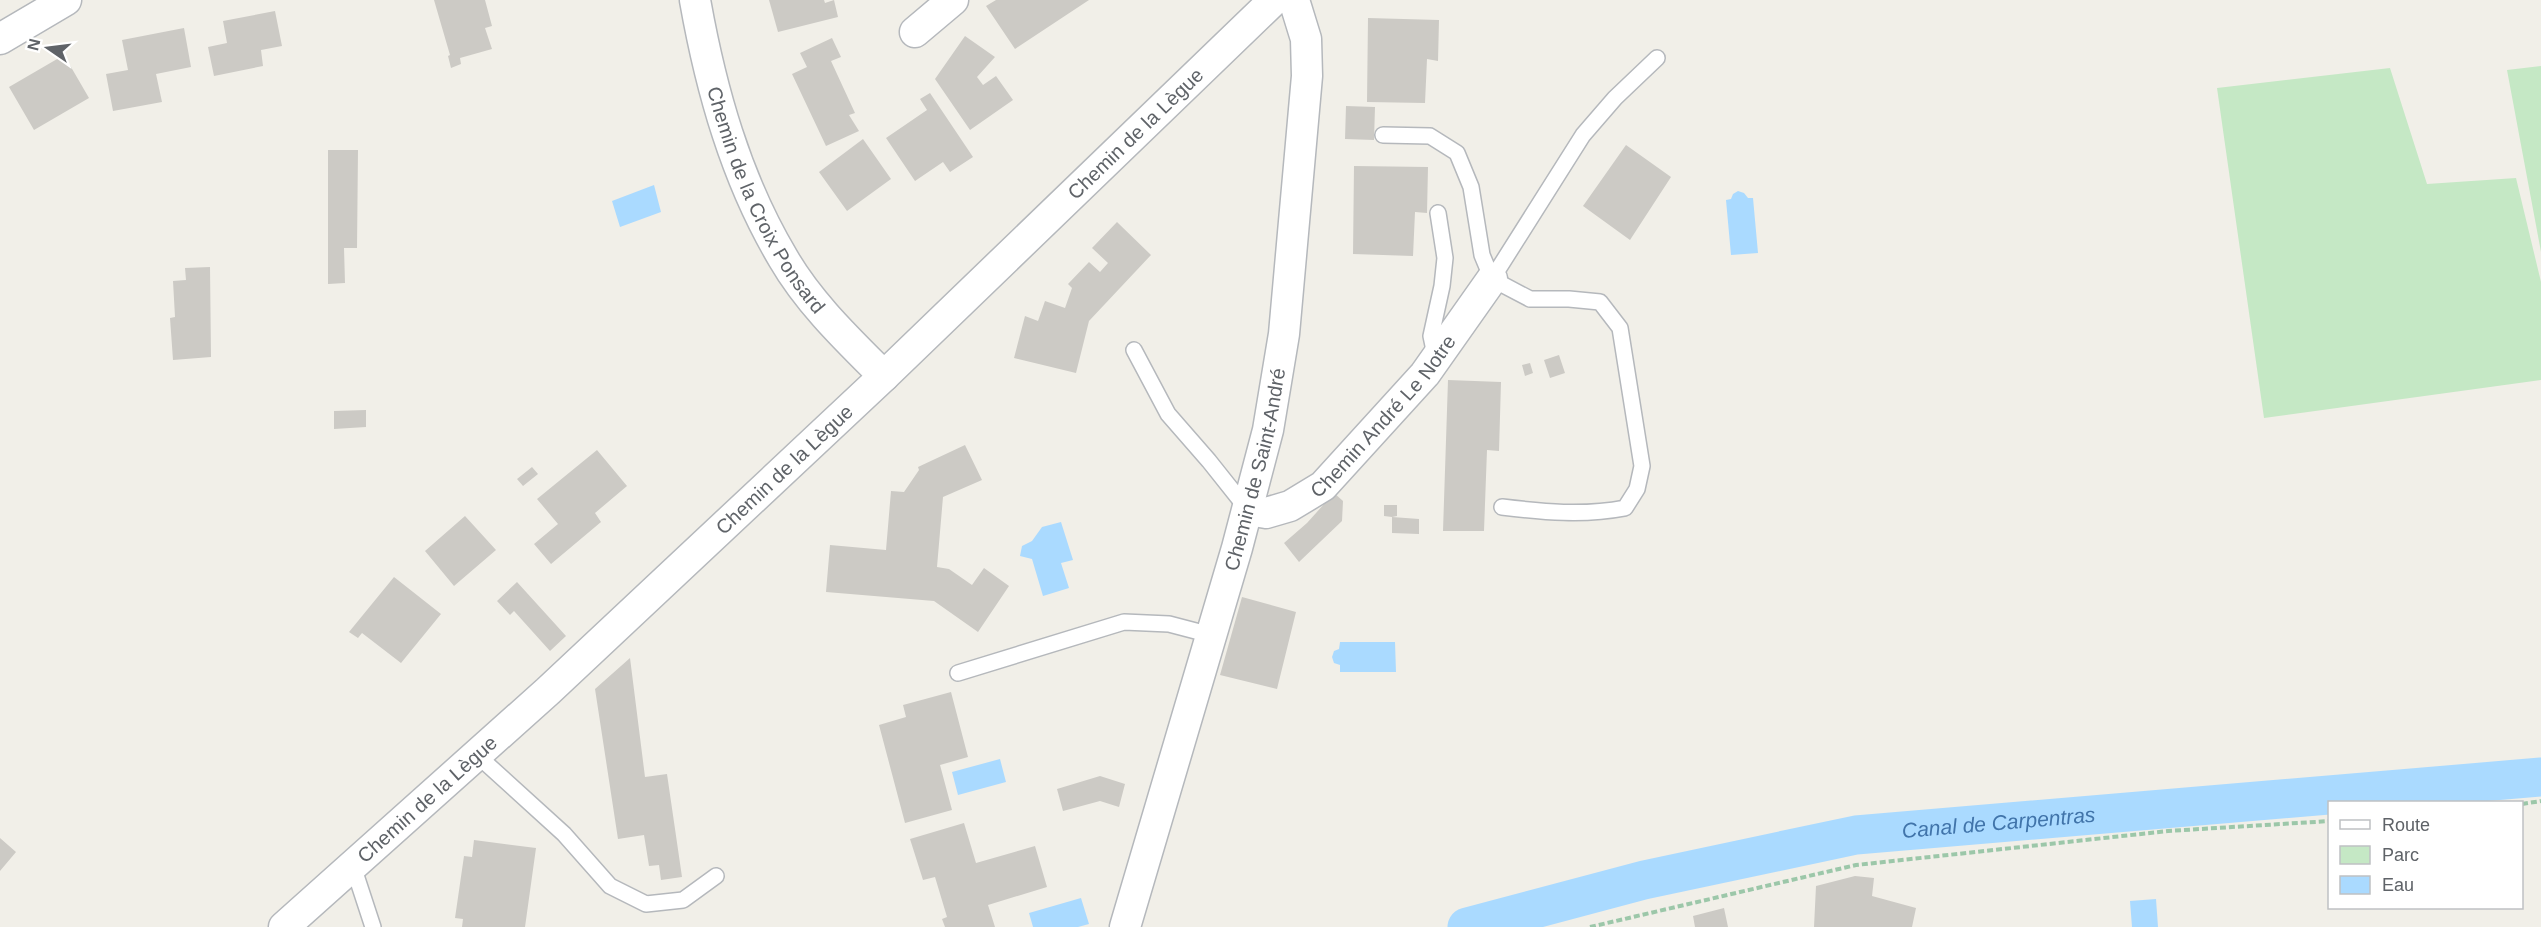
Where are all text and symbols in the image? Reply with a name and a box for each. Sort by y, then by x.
north arrow [18,18,78,78]
text: N [24,37,44,52]
street label: Chemin de la Lègue [1063,63,1208,204]
street label: Chemin de la Croix Ponsard [703,84,830,318]
street label: Chemin André Le Notre [1307,331,1460,502]
street label: Chemin de Saint-André [1220,366,1289,573]
street label: Chemin de la Lègue [711,400,857,539]
street label: Chemin de la Lègue [353,731,501,867]
legend [2328,801,2523,909]
water label: Canal de Carpentras [1901,803,2097,842]
text: Route [2382,815,2430,835]
text: Parc [2382,845,2419,865]
text: Eau [2382,875,2414,895]

